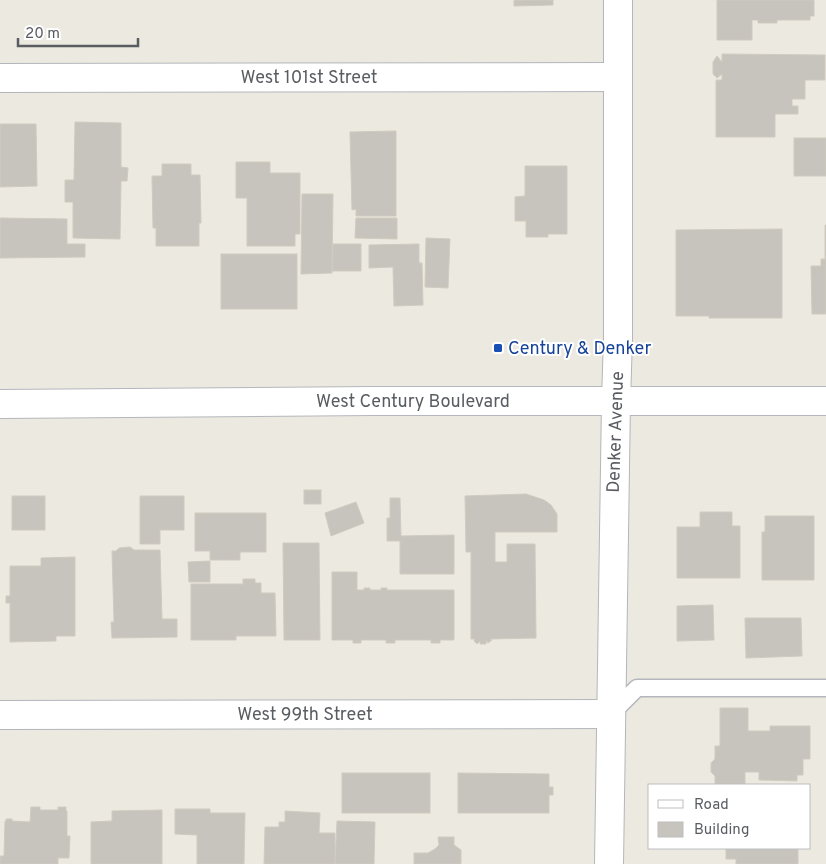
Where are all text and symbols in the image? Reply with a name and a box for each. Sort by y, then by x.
scale bar [18,15,138,47]
text: 20 m [25,25,60,44]
street label: West 101st Street [240,67,378,90]
place label: Century & Denker [508,338,651,361]
marker: Century & Denker [492,342,504,354]
street label: Denker Avenue [603,371,630,493]
street label: West Century Boulevard [316,391,510,414]
street label: West 99th Street [237,704,373,727]
legend [648,784,811,849]
text: Road [694,796,729,815]
text: Building [694,821,749,840]

